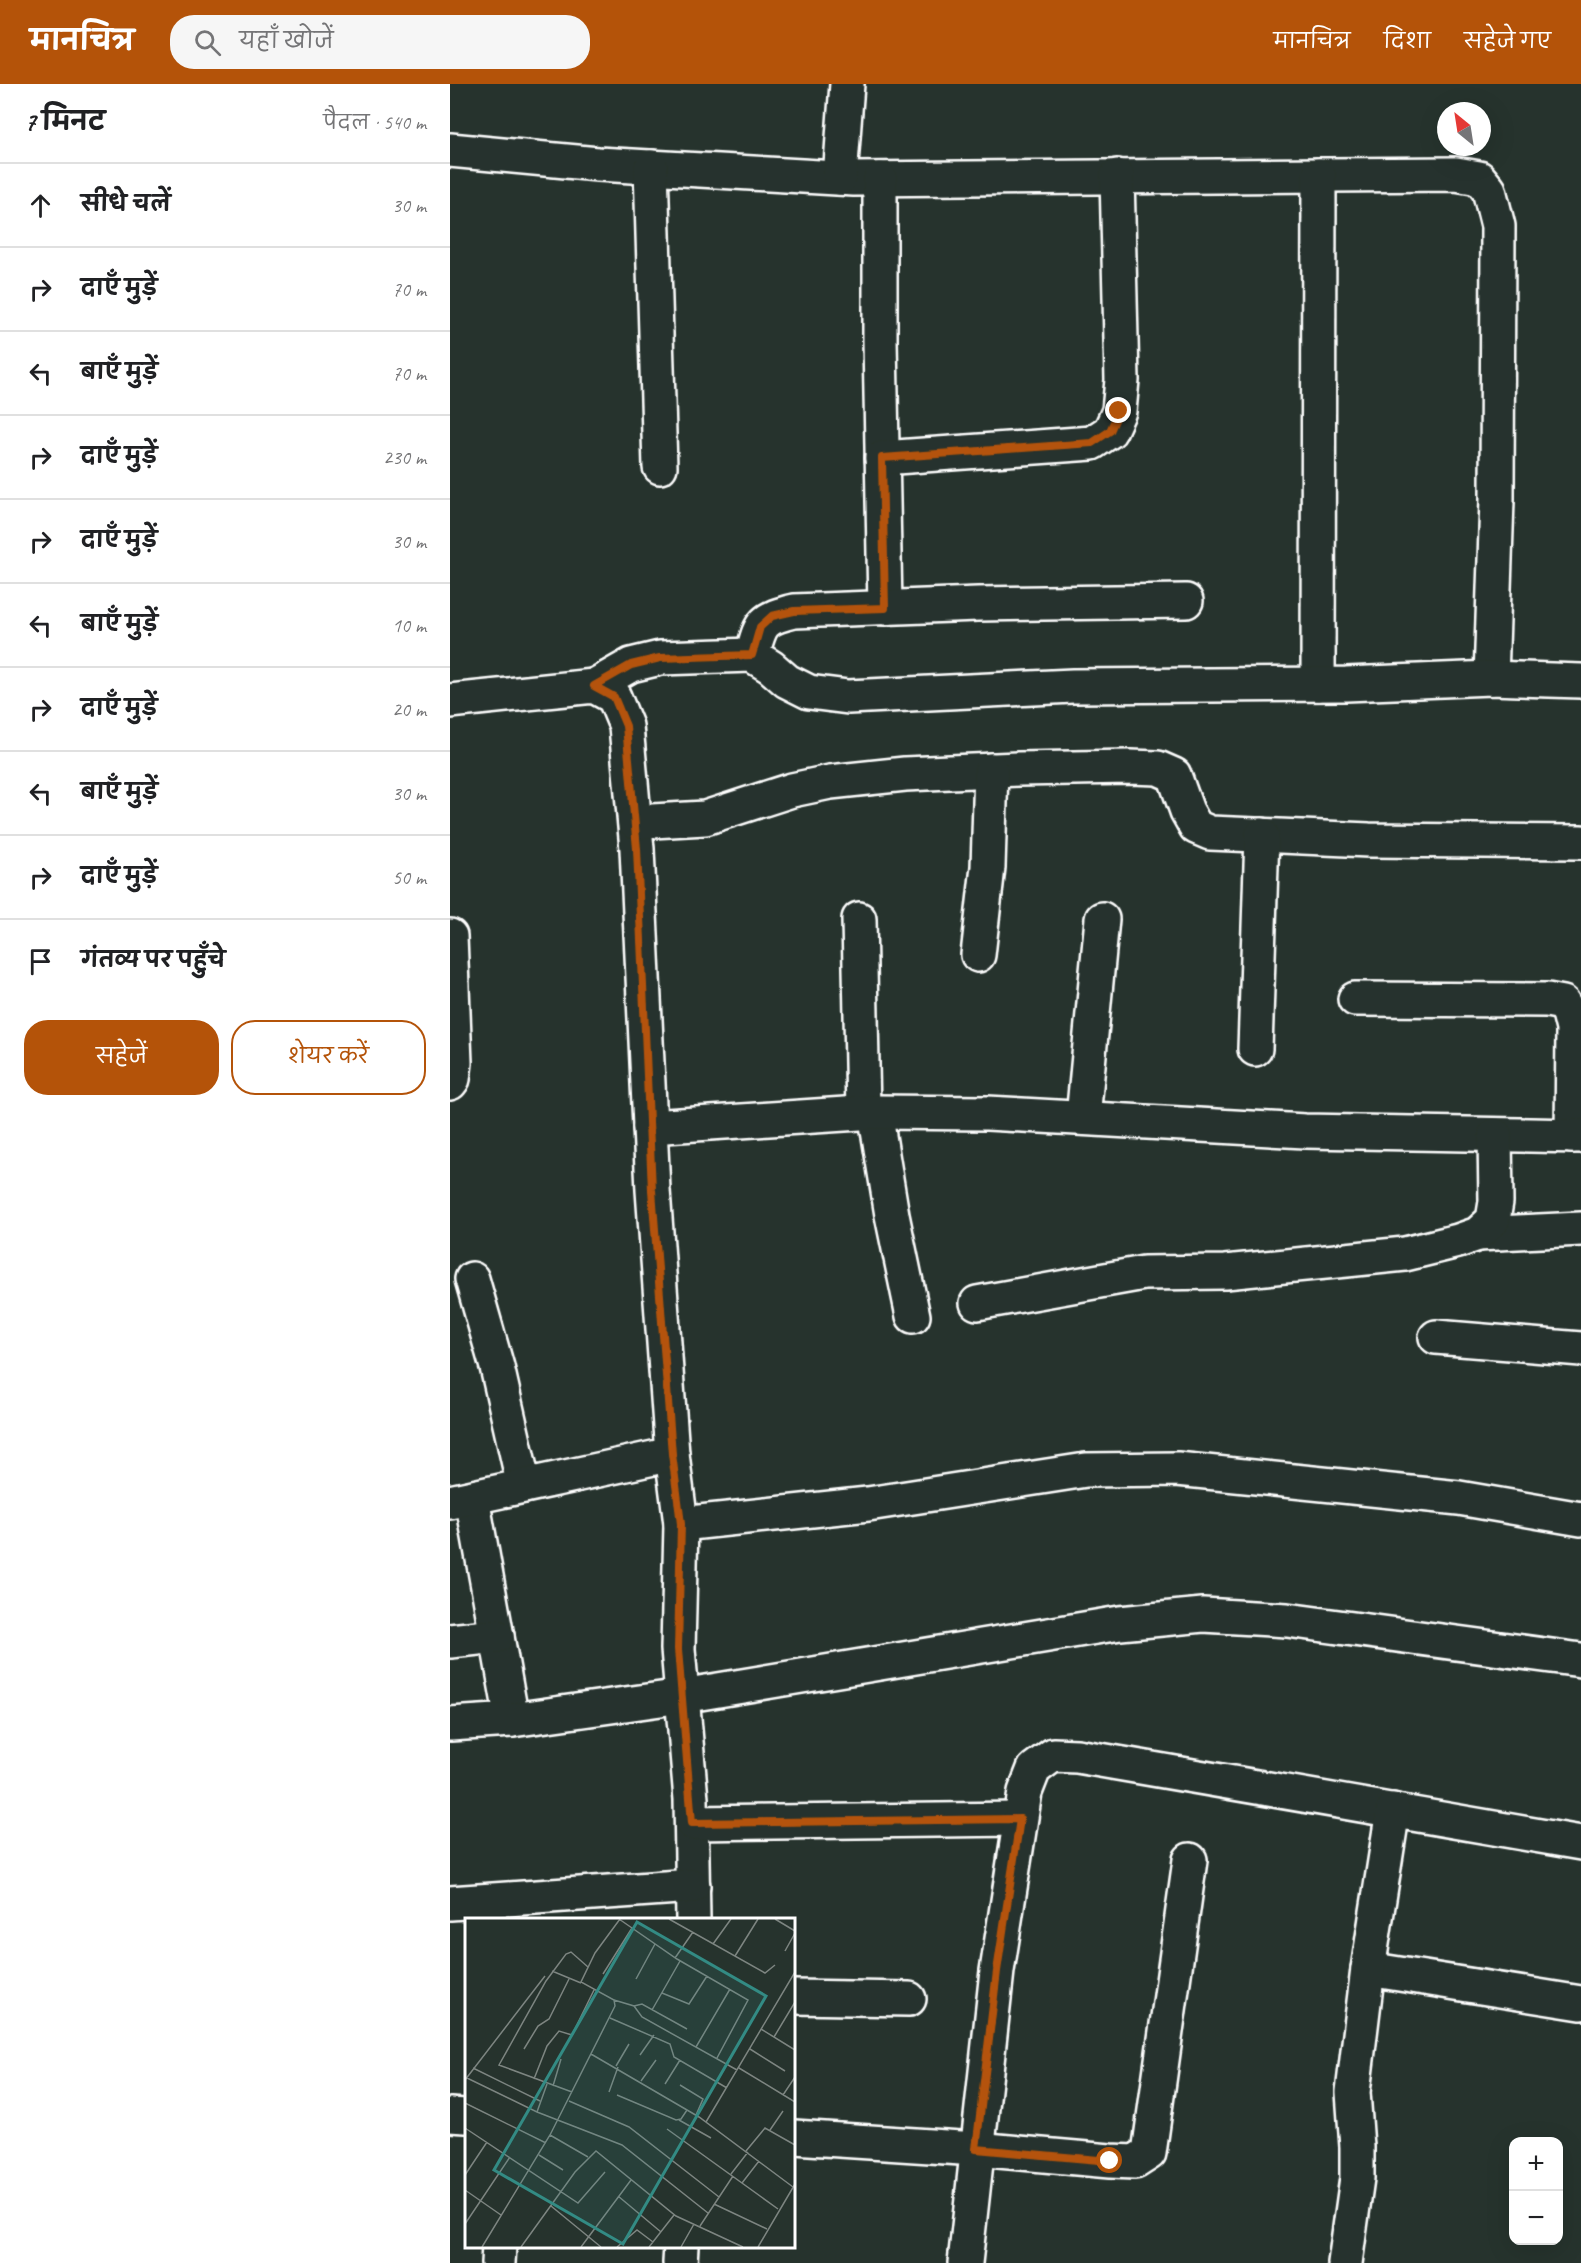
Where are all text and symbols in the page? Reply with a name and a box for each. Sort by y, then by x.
search box [170,15,590,69]
text: मानचित्र [30,23,134,58]
icon: search [191,26,224,59]
text: यहाँ खोजें [239,27,333,55]
text: मानचित्र [1273,28,1350,54]
text: दिशा [1383,28,1431,54]
text: सहेजे गए [1464,28,1551,54]
north arrow [1437,102,1491,156]
text: 7 मिनट [24,105,105,138]
text: पैदल · 540 m [323,110,426,135]
icon: ahead [24,189,57,222]
text: सीधे चलें [81,190,171,218]
text: 30 m [392,193,426,218]
icon: right [24,273,57,306]
text: दाएँ मुड़ें [81,274,157,302]
text: 70 m [392,277,426,302]
icon: left [24,357,57,390]
text: बाएँ मुड़ें [81,358,158,386]
text: 70 m [392,361,426,386]
route end [1105,397,1131,423]
icon: right [24,441,57,474]
text: दाएँ मुड़ें [81,442,157,470]
text: 230 m [383,445,426,470]
icon: right [24,525,57,558]
text: दाएँ मुड़ें [81,526,157,554]
text: 30 m [392,529,426,554]
icon: left [24,609,57,642]
text: बाएँ मुड़ें [81,610,158,638]
text: 10 m [392,613,426,638]
icon: right [24,693,57,726]
text: दाएँ मुड़ें [81,694,157,722]
text: 20 m [392,697,426,722]
icon: left [24,777,57,810]
text: बाएँ मुड़ें [81,778,158,806]
text: 30 m [392,781,426,806]
icon: right [24,861,57,894]
text: दाएँ मुड़ें [81,862,157,890]
text: 50 m [392,865,426,890]
icon: arrive [24,945,57,978]
text: गंतव्य पर पहुँचे [81,946,225,974]
button: सहेजें [24,1020,219,1095]
button: शेयर करें [231,1020,426,1095]
inset map [465,1918,795,2248]
map controls [1509,2137,1563,2245]
button: + [1509,2137,1563,2191]
route start [1096,2147,1122,2173]
button: − [1509,2191,1563,2245]

